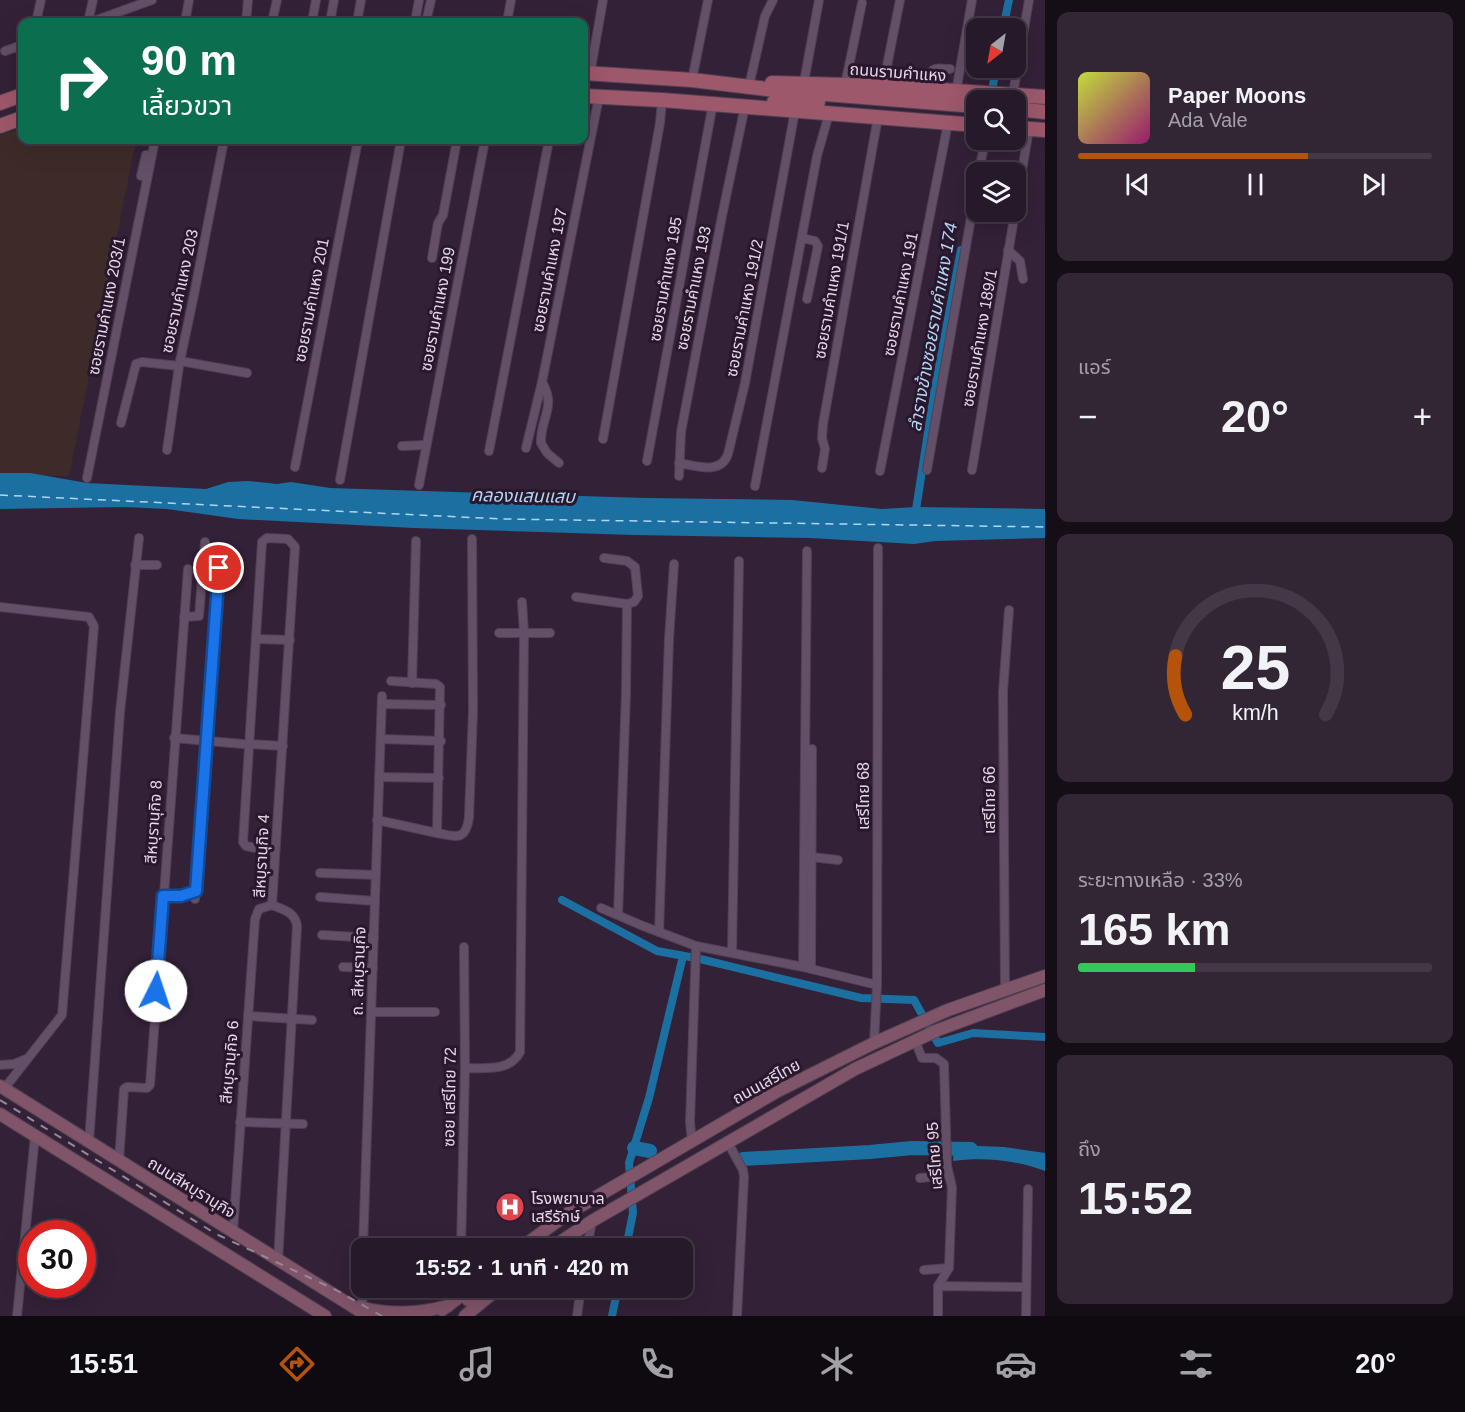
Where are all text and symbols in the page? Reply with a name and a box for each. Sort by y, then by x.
north arrow [966,18,1026,78]
map controls [966,18,1026,222]
text: 90 m [141,37,237,84]
icon: right [42,42,120,120]
street label: ถนนรามคำแหง [849,61,947,84]
text: Paper Moons [1168,83,1306,108]
button: search [966,90,1026,150]
text: เลี้ยวขวา [141,91,232,121]
text: Ada Vale [1168,109,1248,131]
button: layers [966,162,1026,222]
icon: previous [1121,168,1154,201]
icon: pause [1239,168,1272,201]
icon: next [1357,168,1390,201]
street label: ซอยรามคำแหง 197 [529,206,570,334]
street label: ซอยรามคำแหง 195 [646,215,685,343]
street label: ซอยรามคำแหง 191/1 [811,220,852,360]
water label: ลำรางข้างซอยรามคำแหง 174 [905,221,961,433]
street label: ซอยรามคำแหง 193 [673,224,714,352]
street label: ซอยรามคำแหง 203 [158,227,201,355]
street label: ซอยรามคำแหง 191 [880,230,921,358]
street label: ซอยรามคำแหง 203/1 [85,236,128,376]
street label: ซอยรามคำแหง 201 [291,236,332,364]
street label: ซอยรามคำแหง 191/2 [723,238,766,378]
street label: ซอยรามคำแหง 199 [417,245,458,373]
street label: ซอยรามคำแหง 189/1 [959,268,1000,408]
text: แอร์ [1078,356,1110,378]
text: 20° [1221,391,1289,442]
text: − [1078,398,1097,435]
text: + [1413,398,1432,435]
water label: คลองแสนแสบ [471,485,576,507]
pin [193,542,244,593]
icon: arrive [202,551,235,584]
text: 25 [1220,633,1290,702]
text: km/h [1232,701,1278,725]
street label: เสรีไทย 68 [855,762,872,830]
street label: เสรีไทย 66 [981,766,998,834]
street label: สีหบุรานุกิจ 8 [142,780,166,864]
street label: สีหบุรานุกิจ 4 [251,814,273,898]
text: ระยะทางเหลือ · 33% [1078,869,1243,891]
text: 165 km [1078,904,1231,955]
street label: ถ. สีหบุรานุกิจ [348,926,370,1016]
position arrow [124,959,188,1023]
street label: สีหบุรานุกิจ 6 [217,1019,243,1105]
street label: ซอย เสรีไทย 72 [440,1047,459,1147]
street label: ถนนเสรีไทย [729,1056,803,1107]
street label: เสรีไทย 95 [924,1121,945,1190]
text: ถึง [1078,1138,1101,1160]
street label: ถนนสีหบุรานุกิจ [144,1154,239,1222]
text: 15:52 [1078,1173,1193,1224]
place label: โรงพยาบาล เสรีรักษ์ [531,1190,605,1225]
hospital icon: โรงพยาบาล เสรีรักษ์ [494,1191,526,1223]
speed limit sign: 30 [18,1220,96,1298]
text: 15:52 · 1 นาที · 420 m [415,1255,629,1280]
icon: directions [276,1343,318,1385]
icon: music [456,1343,498,1385]
icon: phone [636,1343,678,1385]
icon: climate [816,1343,858,1385]
icon: car [995,1343,1037,1385]
icon: filters [1175,1343,1217,1385]
text: 15:51 [69,1349,138,1379]
text: 20° [1355,1349,1396,1379]

